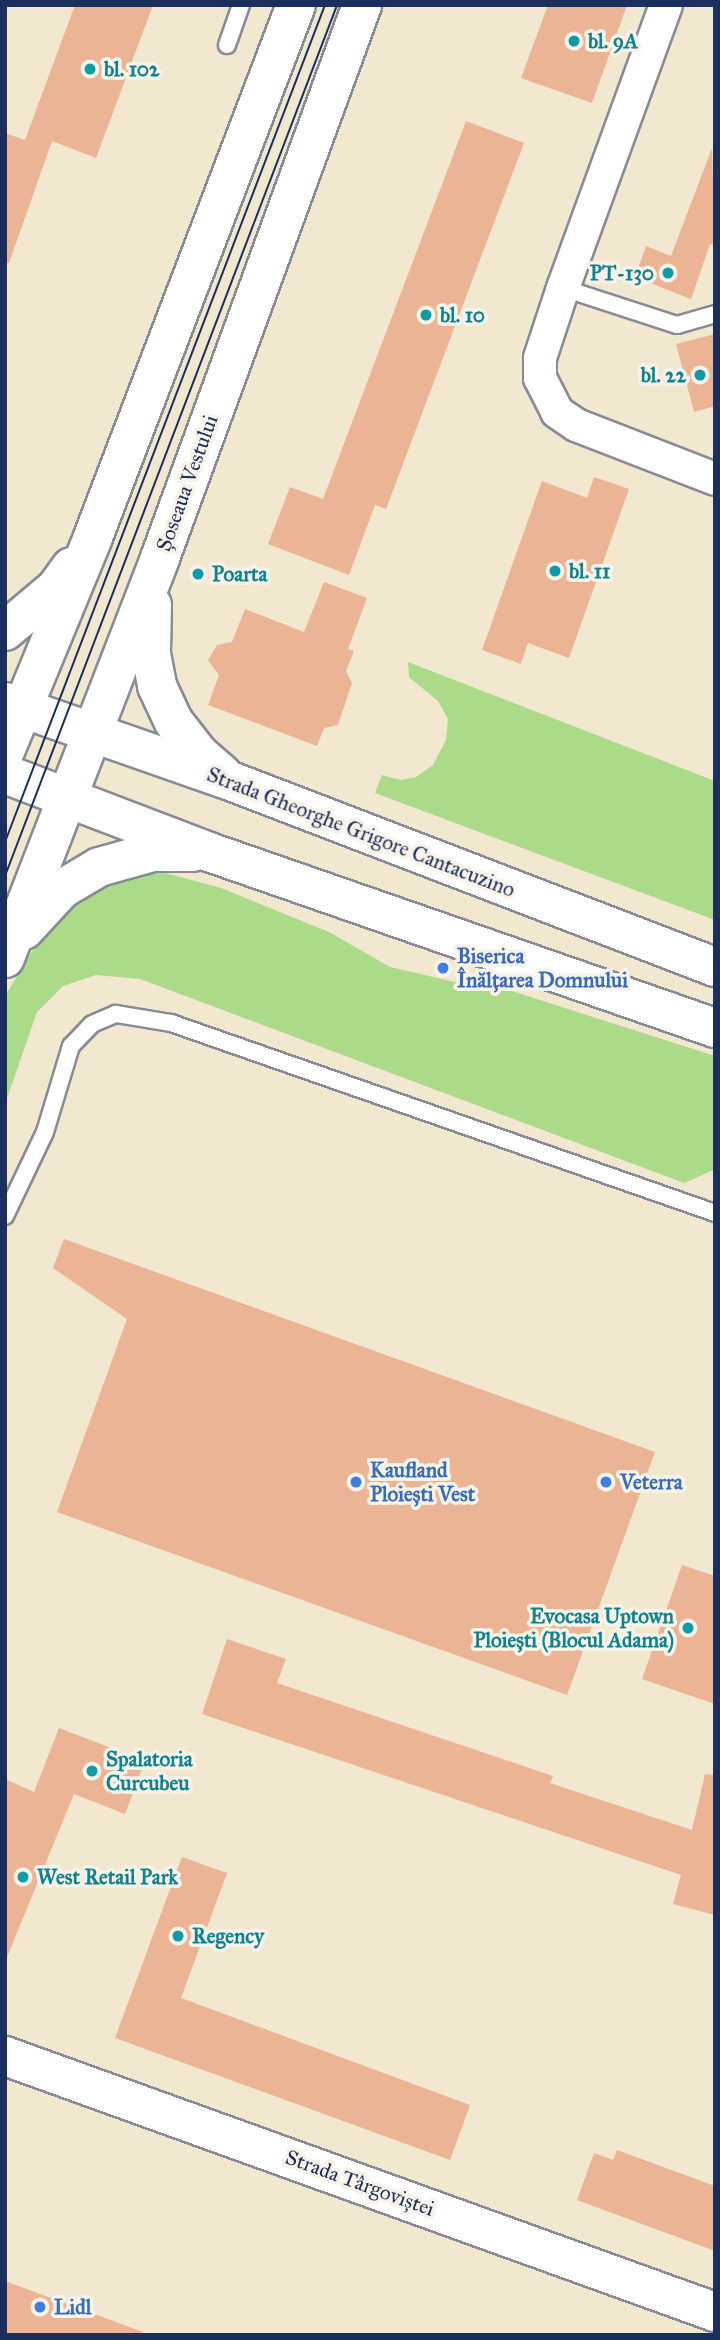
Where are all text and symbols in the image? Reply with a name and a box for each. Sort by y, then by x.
place label: bl. 9A [588,28,638,54]
marker: bl. 9A [566,33,582,49]
place label: bl. 102 [104,56,159,82]
marker: bl. 102 [82,61,98,77]
place label: PT-130 [590,260,654,286]
marker: PT-130 [660,265,676,281]
place label: bl. 10 [440,302,485,328]
marker: bl. 10 [418,307,434,323]
place label: bl. 22 [641,362,686,388]
marker: bl. 22 [692,367,708,383]
street label: Șoseaua Vestului [151,411,223,555]
place label: bl. 11 [569,558,610,584]
place label: Poarta [212,561,267,587]
marker: bl. 11 [547,563,563,579]
marker: Poarta [190,566,206,582]
street label: Strada Gheorghe Grigore Cantacuzino [203,761,519,903]
place label: Biserica Înălțarea Domnului [457,943,628,993]
marker: Biserica Înălțarea Domnului [435,960,451,976]
place label: Kaufland Ploiești Vest [370,1457,475,1507]
place label: Veterra [620,1469,683,1495]
marker: Kaufland Ploiești Vest [348,1474,364,1490]
marker: Veterra [598,1474,614,1490]
place label: Evocasa Uptown Ploiești (Blocul Adama) [473,1603,674,1653]
marker: Evocasa Uptown Ploiești (Blocul Adama) [680,1620,696,1636]
place label: Spalatoria Curcubeu [106,1746,193,1796]
marker: Spalatoria Curcubeu [84,1763,100,1779]
place label: West Retail Park [37,1864,178,1890]
marker: West Retail Park [15,1869,31,1885]
place label: Regency [192,1923,264,1949]
marker: Regency [170,1928,186,1944]
street label: Strada Târgoviștei [282,2144,438,2222]
place label: Lidl [54,2294,91,2320]
marker: Lidl [32,2299,48,2315]

